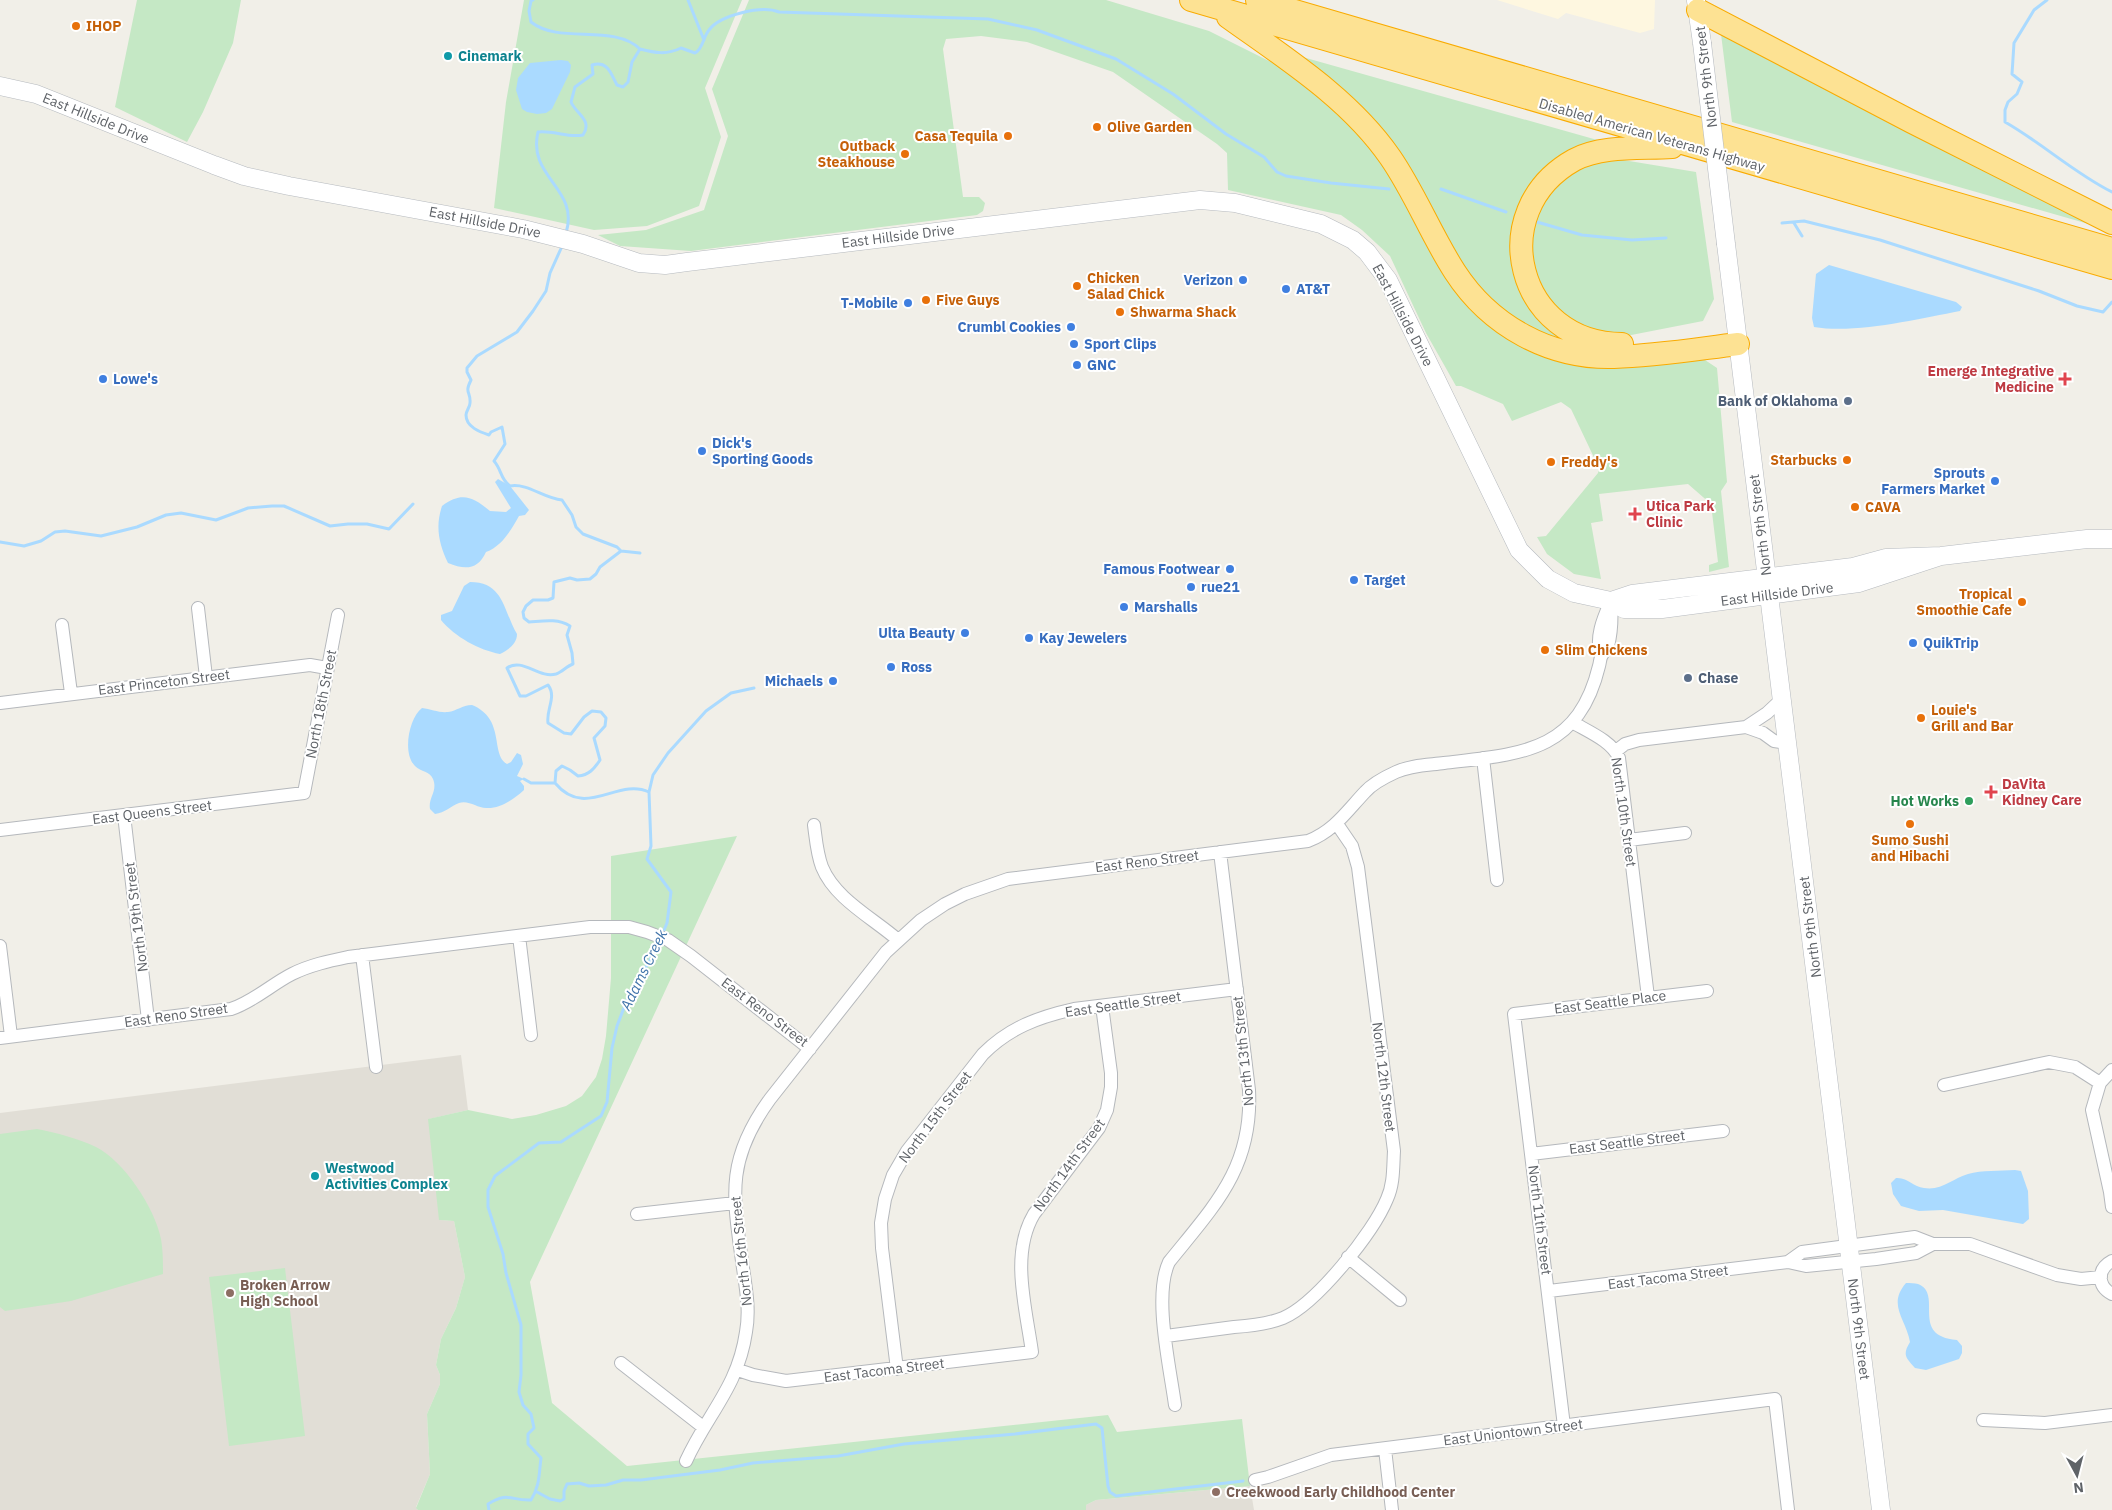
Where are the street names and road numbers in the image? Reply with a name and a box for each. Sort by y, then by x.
street label: North 9th Street [1691,25,1721,129]
street label: East Hillside Drive [40,88,152,148]
street label: Disabled American Veterans Highway [1537,94,1767,176]
street label: East Hillside Drive [428,202,543,242]
street label: East Hillside Drive [841,220,956,252]
street label: East Hillside Drive [1368,261,1438,370]
street label: North 9th Street [1745,473,1775,577]
street label: East Hillside Drive [1720,578,1835,610]
street label: North 18th Street [302,648,340,760]
street label: East Princeton Street [97,665,231,699]
street label: North 10th Street [1607,756,1641,868]
street label: East Queens Street [91,796,213,828]
street label: East Reno Street [1094,846,1200,876]
street label: North 19th Street [120,861,152,973]
street label: North 9th Street [1795,875,1825,979]
street label: East Reno Street [718,973,812,1051]
street label: East Seattle Place [1553,986,1667,1018]
street label: East Seattle Street [1064,987,1182,1021]
street label: North 13th Street [1228,995,1258,1107]
street label: East Reno Street [123,999,229,1031]
street label: North 12th Street [1368,1021,1400,1133]
street label: North 15th Street [895,1067,975,1167]
street label: North 14th Street [1029,1115,1109,1215]
street label: East Seattle Street [1568,1126,1686,1158]
street label: North 11th Street [1524,1164,1556,1276]
street label: North 16th Street [726,1195,756,1307]
street label: East Tacoma Street [1607,1261,1729,1293]
street label: North 9th Street [1844,1277,1874,1381]
street label: East Tacoma Street [823,1354,945,1386]
street label: East Uniontown Street [1442,1415,1584,1449]

